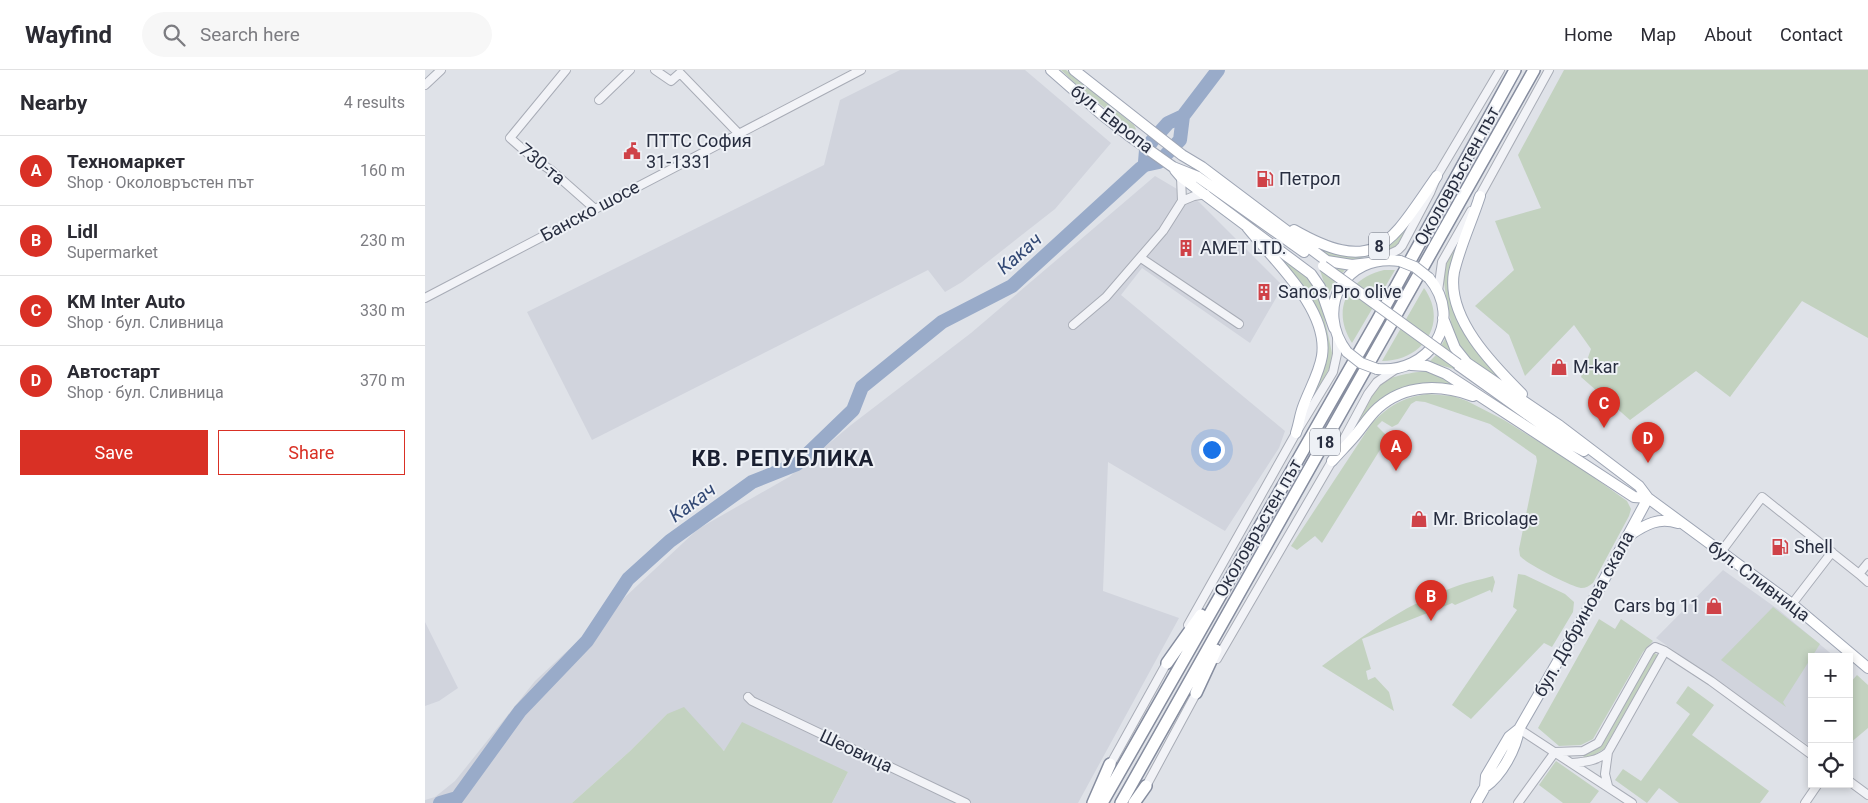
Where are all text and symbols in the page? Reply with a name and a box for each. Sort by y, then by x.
search box [142,12,492,57]
text: Wayfind [25,21,112,49]
icon: search [160,21,188,49]
text: Search here [200,23,300,46]
text: Home [1564,24,1613,45]
text: Map [1641,24,1676,45]
text: About [1704,24,1752,45]
text: Contact [1780,24,1843,45]
street label: бул. Европа [1067,80,1158,157]
text: Nearby [20,91,87,115]
text: 4 results [344,93,405,112]
street label: Околовръстен път [1410,102,1504,249]
place label: ПТТС София 31-1331 [646,130,752,172]
street label: 730-та [515,139,570,189]
public building icon: ПТТС София 31-1331 [622,141,642,161]
text: Техномаркет [67,150,185,173]
text: A [31,161,41,180]
text: 160 m [360,161,405,180]
place label: Петрол [1279,168,1341,189]
fuel station icon: Петрол [1255,169,1275,189]
text: Shop · Околовръстен път [67,173,254,192]
street label: Банско шосе [537,176,643,245]
text: Lidl [67,220,98,243]
water label: Какач [992,228,1046,279]
text: B [31,231,41,250]
text: 230 m [360,231,405,250]
road number: 8 [1369,232,1389,260]
place label: AMET LTD. [1200,237,1286,258]
building icon: AMET LTD. [1176,238,1196,258]
text: Supermarket [67,243,158,262]
place label: Sanos Pro olive [1278,281,1402,302]
building icon: Sanos Pro olive [1254,282,1274,302]
text: KM Inter Auto [67,290,185,313]
text: C [31,301,41,320]
text: 330 m [360,301,405,320]
text: Shop · бул. Сливница [67,313,224,332]
place label: M-kar [1573,356,1619,377]
shop icon: M-kar [1549,357,1569,377]
text: Автостарт [67,360,160,383]
text: D [31,371,41,390]
text: 370 m [360,371,405,390]
text: Shop · бул. Сливница [67,383,224,402]
pin: C [1588,387,1620,428]
pin: D [1632,422,1664,463]
road number: 18 [1310,428,1340,456]
button: Save [20,430,208,475]
button: Share [218,430,405,475]
pin: A [1380,430,1412,471]
your location [1199,437,1225,463]
district label: КВ. РЕПУБЛИКА [692,446,874,471]
street label: Околовръстен път [1210,455,1306,600]
water label: Какач [665,478,720,527]
place label: Mr. Bricolage [1433,508,1538,529]
shop icon: Mr. Bricolage [1409,509,1429,529]
street label: бул. Добринова скала [1529,527,1638,700]
street label: бул. Сливница [1704,536,1814,626]
place label: Shell [1794,536,1833,557]
fuel station icon: Shell [1770,537,1790,557]
pin: B [1415,580,1447,621]
place label: Cars bg 11 [1614,595,1700,616]
shop icon: Cars bg 11 [1704,596,1724,616]
map controls [1808,653,1853,788]
button: + [1808,653,1853,698]
button: − [1808,698,1853,743]
street label: Шеовица [816,725,896,777]
button: locate [1808,743,1853,788]

